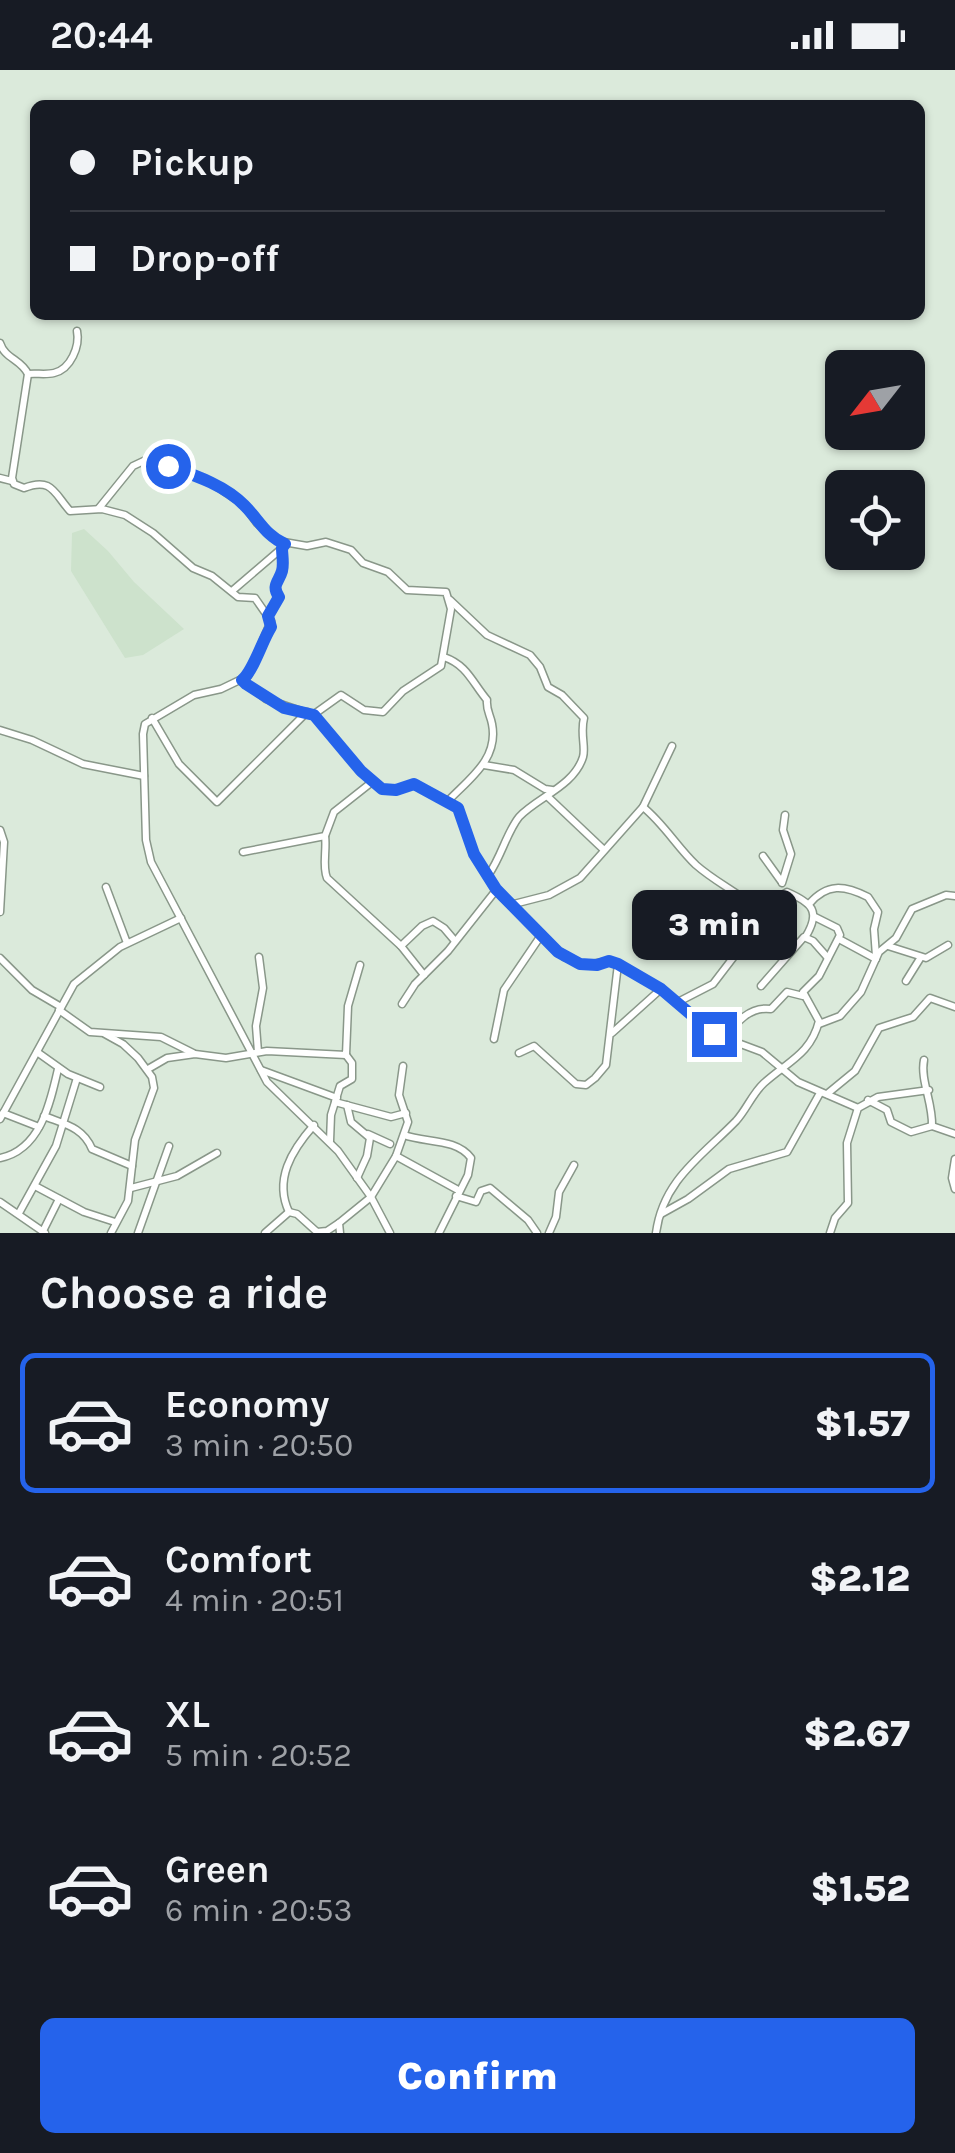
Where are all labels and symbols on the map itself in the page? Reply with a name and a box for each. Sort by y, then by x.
north arrow [825,350,925,450]
route start [146,444,191,489]
callout: 3 min [632,889,796,959]
route end [692,1012,737,1057]

